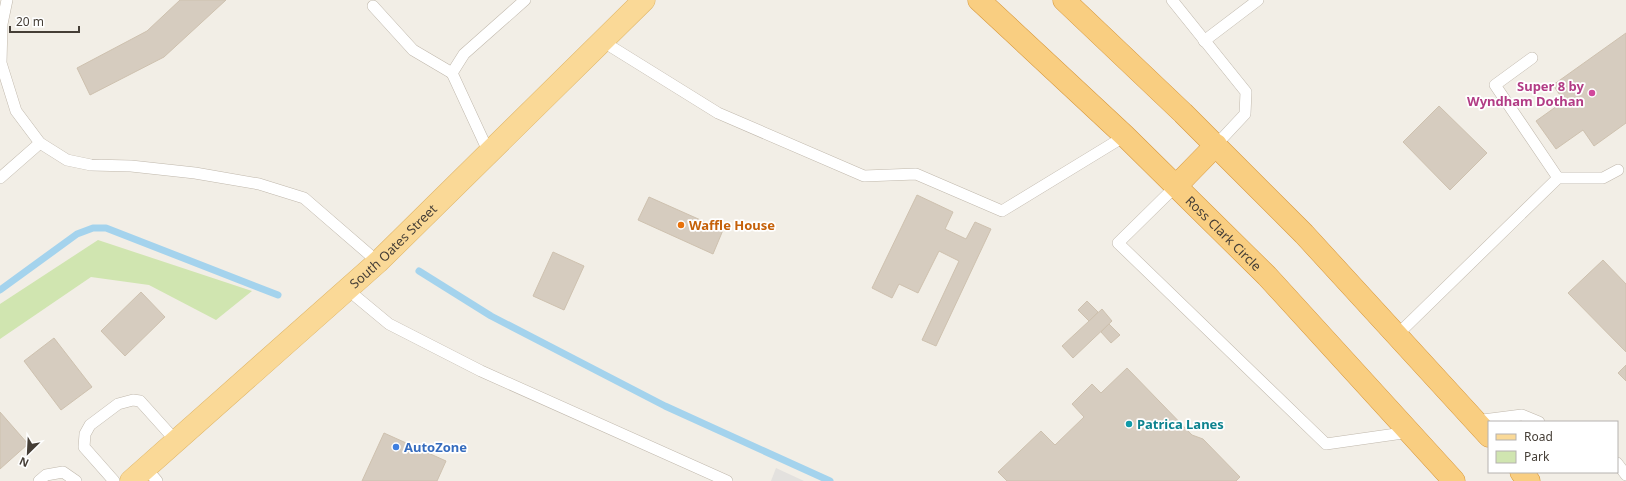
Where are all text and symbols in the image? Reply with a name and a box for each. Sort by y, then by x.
scale bar [10,8,79,34]
text: 20 m [16,13,44,30]
place label: Super 8 by Wyndham Dothan [1467,77,1585,110]
marker: Super 8 by Wyndham Dothan [1587,88,1597,98]
street label: Ross Clark Circle [1182,192,1266,275]
street label: South Oates Street [346,200,441,292]
place label: Waffle House [689,216,775,234]
marker: Waffle House [676,220,686,230]
place label: Patrica Lanes [1137,415,1224,433]
marker: Patrica Lanes [1124,419,1134,429]
legend [1488,421,1618,473]
text: Road [1524,428,1553,445]
north arrow [8,433,48,473]
place label: AutoZone [404,438,467,456]
marker: AutoZone [391,442,401,452]
text: Park [1524,448,1550,465]
text: N [17,454,31,471]

